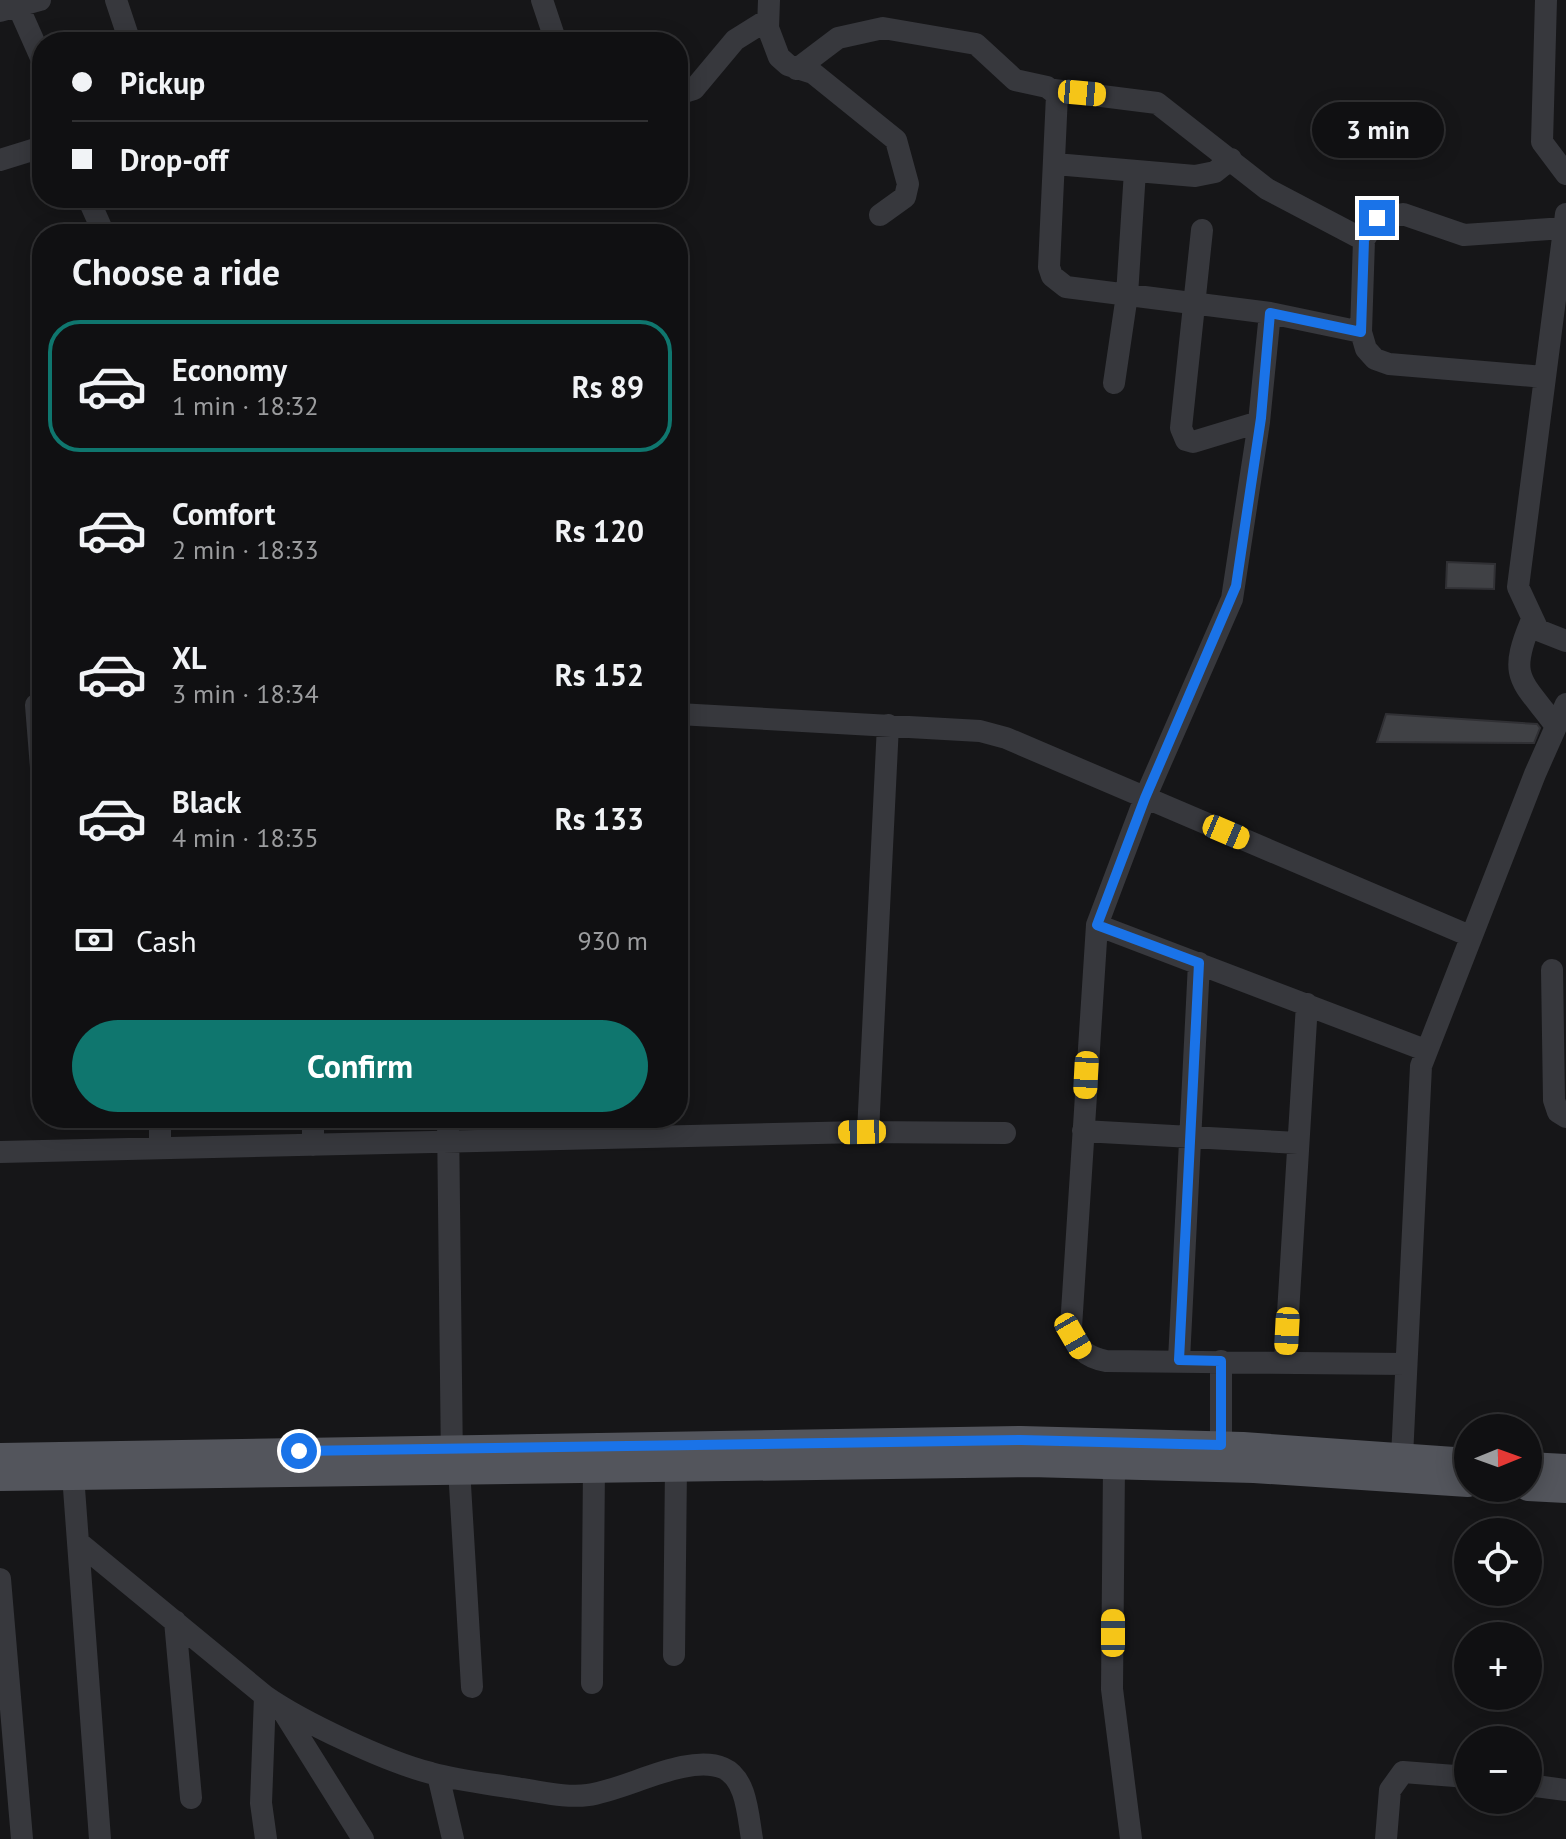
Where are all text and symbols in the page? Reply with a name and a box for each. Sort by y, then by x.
text: Pickup [120,63,205,102]
car [1057,79,1107,107]
callout: 3 min [1311,102,1443,158]
text: 3 min [1346,113,1410,146]
text: Drop-off [120,140,228,179]
route end [1359,200,1395,236]
text: Choose a ride [72,248,280,295]
icon: car [76,350,148,422]
text: Economy [172,350,287,389]
text: Rs 89 [572,367,644,406]
text: 1 min · 18:32 [172,389,319,422]
icon: car [76,494,148,566]
text: Comfort [172,494,275,533]
text: Rs 120 [555,511,644,550]
text: 2 min · 18:33 [172,533,319,566]
icon: car [76,638,148,710]
text: XL [172,638,206,677]
text: Rs 152 [555,655,644,694]
text: 3 min · 18:34 [172,677,319,710]
icon: car [76,782,148,854]
text: Black [172,782,241,821]
text: Rs 133 [555,799,644,838]
car [1199,812,1253,852]
text: 4 min · 18:35 [172,821,319,854]
icon: cash [72,918,116,962]
text: Cash [136,921,197,960]
text: 930 m [577,924,648,957]
button: Confirm [72,1020,648,1112]
car [1073,1050,1099,1100]
car [838,1120,886,1144]
car [1274,1306,1300,1356]
car [1051,1309,1095,1363]
north arrow [1454,1414,1542,1502]
map controls [1454,1414,1542,1814]
route start [281,1433,317,1469]
button: locate [1454,1518,1542,1606]
car [1101,1609,1125,1657]
button: + [1454,1622,1542,1710]
button: − [1454,1726,1542,1814]

